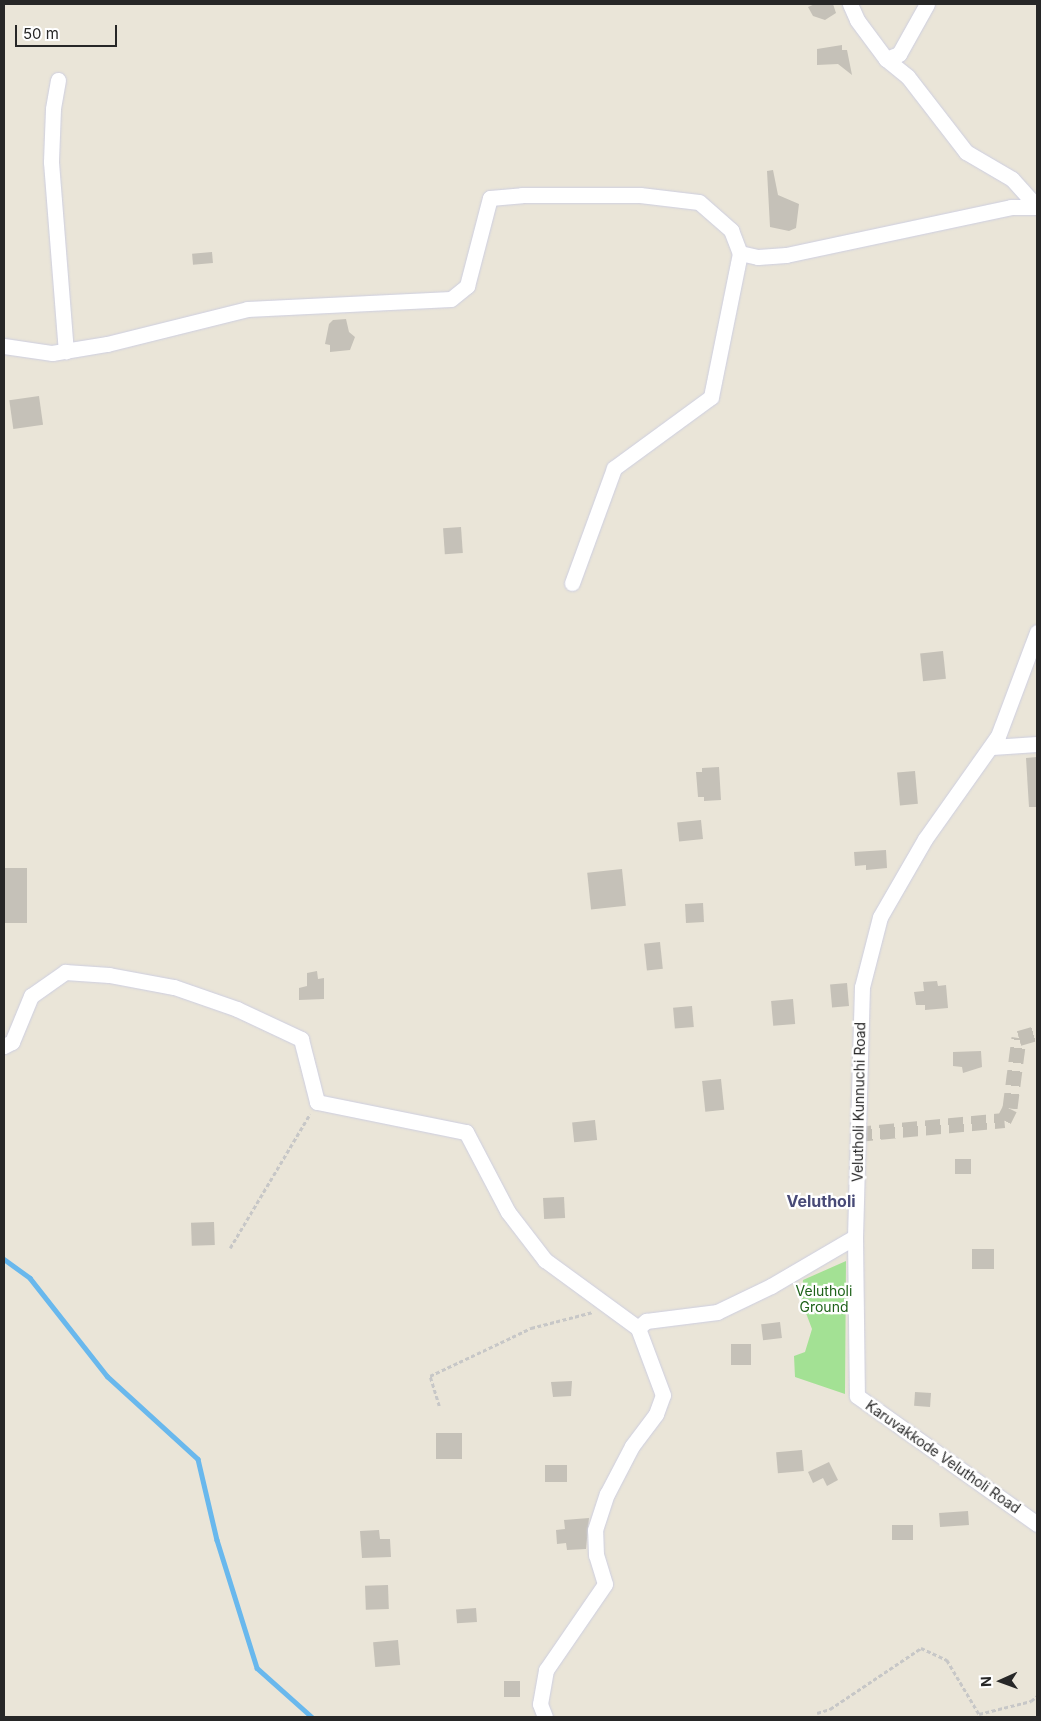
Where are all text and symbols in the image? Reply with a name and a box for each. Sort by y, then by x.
scale bar [18,15,120,47]
text: 50 m [23,24,59,43]
street label: Velutholi Kunnuchi Road [849,1022,869,1182]
district label: Velutholi [786,1191,856,1211]
park label: Velutholi Ground [796,1283,852,1315]
street label: Karuvakkode Velutholi Road [862,1397,1024,1517]
north arrow [976,1656,1026,1706]
text: N [977,1676,994,1687]

